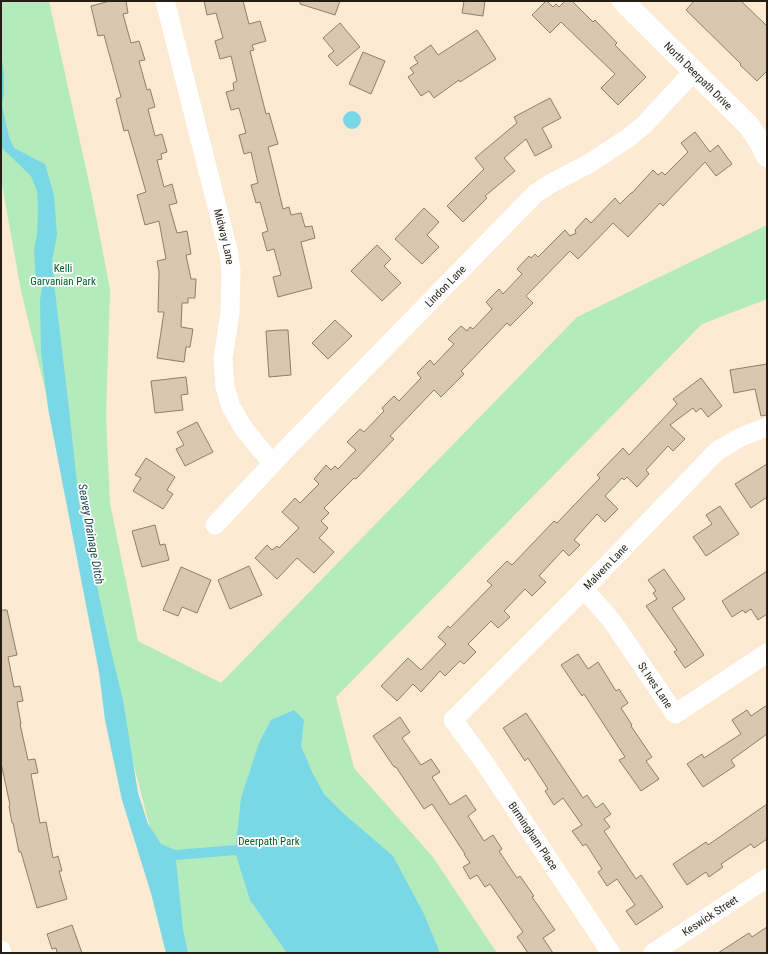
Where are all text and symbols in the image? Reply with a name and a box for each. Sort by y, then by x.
street label: North Deerpath Drive [661,39,735,112]
street label: Midway Lane [211,207,237,265]
park label: Kelli Garvanian Park [30,262,96,288]
street label: Lindon Lane [422,262,468,309]
water label: Seavey Drainage Ditch [75,483,107,586]
street label: Malvern Lane [581,541,630,592]
street label: St Ives Lane [635,660,676,711]
street label: Birmingham Place [506,800,560,872]
park label: Deerpath Park [238,835,300,848]
street label: Keswick Street [679,893,740,939]

